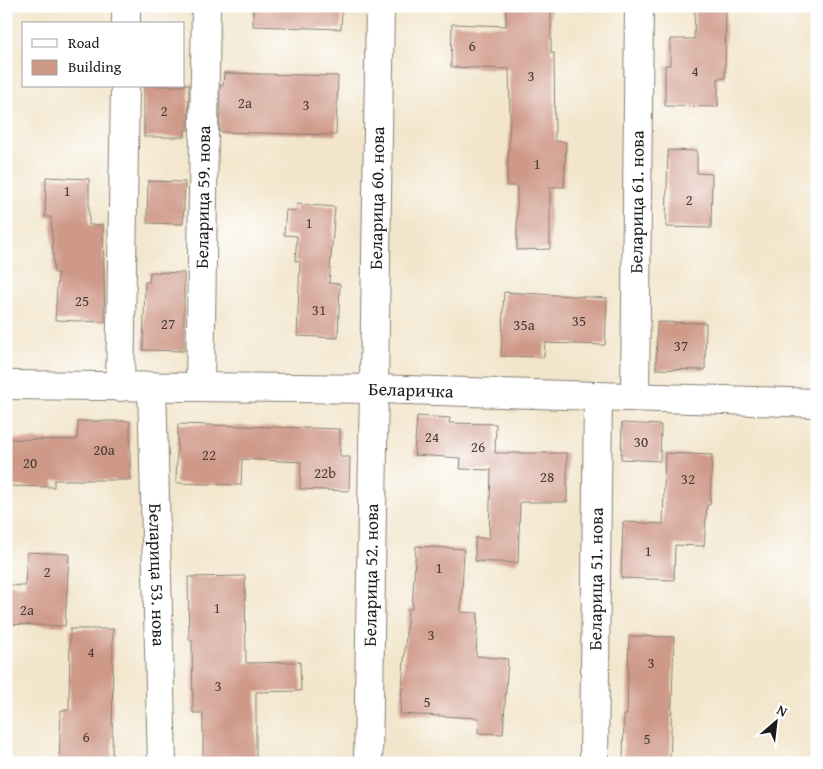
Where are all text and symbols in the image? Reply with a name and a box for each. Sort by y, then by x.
legend [22,22,185,88]
text: Road [68,32,99,53]
house number: 6 [468,35,476,56]
text: Building [68,56,122,77]
house number: 4 [691,60,699,81]
house number: 3 [527,65,535,86]
house number: 2a [238,92,252,113]
house number: 3 [302,94,310,115]
house number: 2 [160,100,168,121]
street label: Беларица 59. нова [188,125,217,269]
street label: Беларица 60. нова [362,126,391,270]
street label: Беларица 61. нова [622,130,651,274]
house number: 1 [533,153,541,174]
house number: 1 [63,180,71,201]
house number: 2 [685,189,693,210]
house number: 1 [305,212,313,233]
house number: 25 [75,290,89,311]
house number: 31 [312,299,326,320]
house number: 35 [572,310,586,331]
house number: 27 [161,313,175,334]
house number: 35a [513,314,535,335]
house number: 37 [674,335,688,356]
street label: Беларичка [368,375,454,404]
house number: 24 [425,426,439,447]
house number: 30 [634,431,648,452]
house number: 26 [471,436,485,457]
house number: 20a [93,439,115,460]
house number: 22 [202,444,216,465]
house number: 20 [23,452,37,473]
house number: 22b [314,462,336,483]
house number: 28 [540,466,554,487]
house number: 32 [681,468,695,489]
street label: Беларица 53. нова [142,503,173,647]
street label: Беларица 52. нова [356,503,385,647]
street label: Беларица 51. нова [581,507,610,651]
house number: 1 [644,540,652,561]
house number: 1 [435,557,443,578]
house number: 2 [43,561,51,582]
house number: 1 [213,597,221,618]
house number: 2a [20,599,34,620]
house number: 3 [427,624,435,645]
house number: 4 [87,641,95,662]
house number: 3 [647,652,655,673]
house number: 3 [214,675,222,696]
house number: 5 [423,691,431,712]
north arrow [750,696,800,746]
text: N [773,699,791,722]
house number: 6 [82,726,90,747]
house number: 5 [643,728,651,749]

